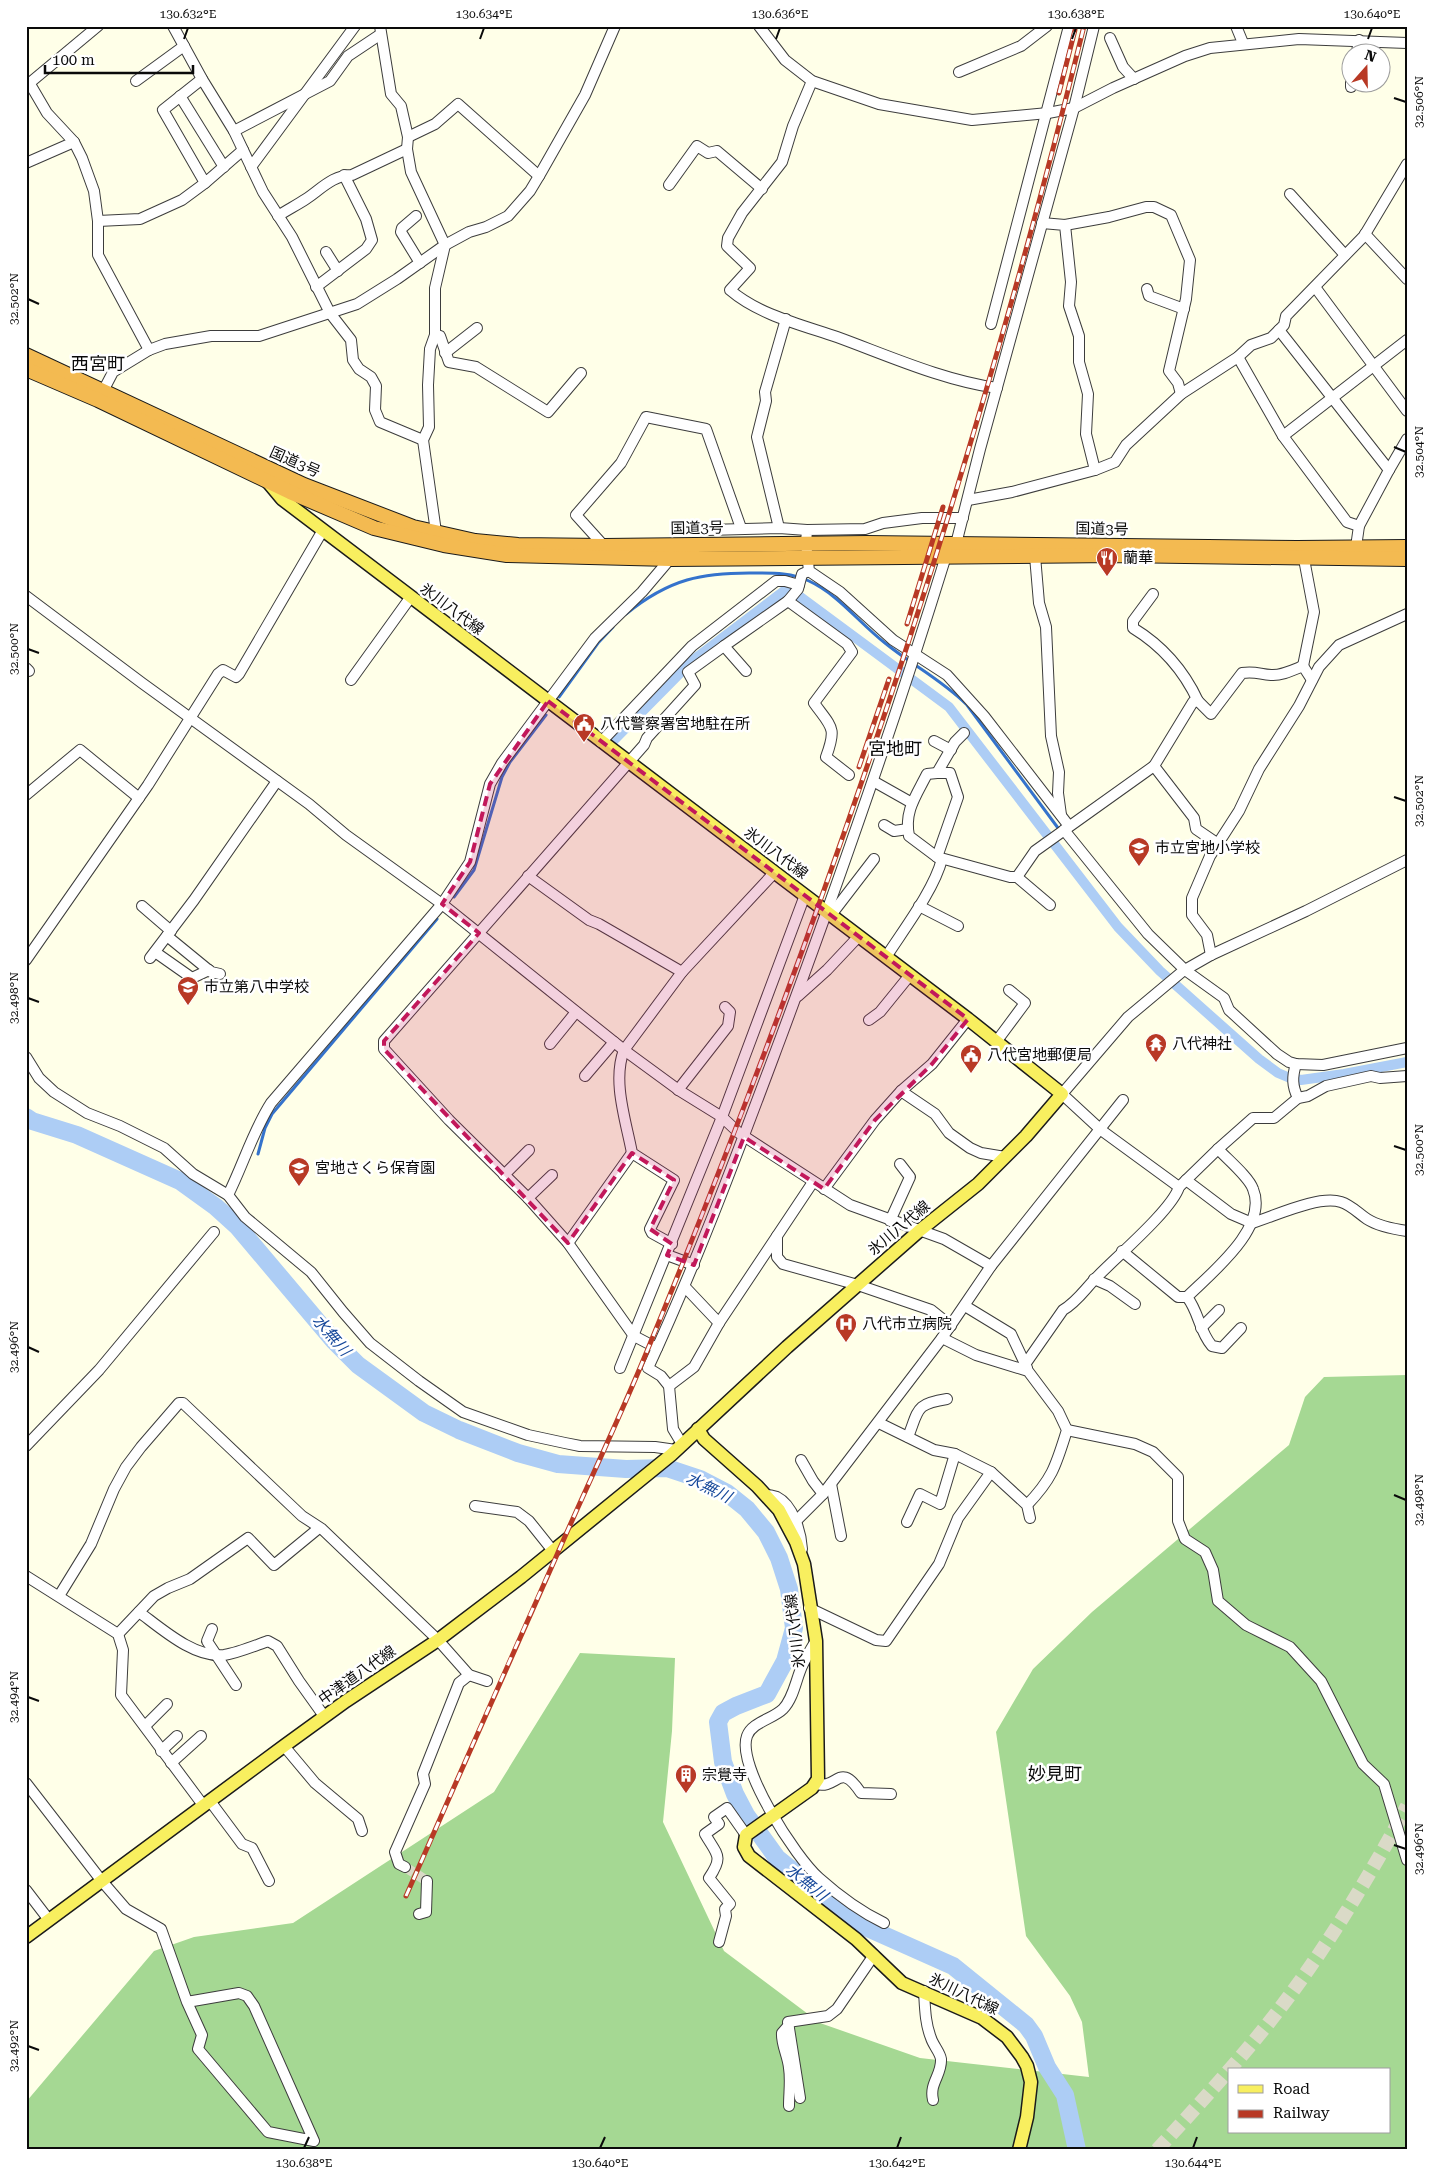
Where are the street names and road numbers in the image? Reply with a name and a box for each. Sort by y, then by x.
street label: 国道3号 [267,443,323,481]
street label: 国道3号 [670,519,724,537]
street label: 国道3号 [1075,520,1129,538]
street label: 氷川八代線 [417,579,487,639]
street label: 氷川八代線 [741,823,811,883]
street label: 氷川八代線 [864,1197,934,1259]
street label: 氷川八代線 [781,1593,809,1669]
street label: 中津道八代線 [315,1642,399,1708]
street label: 氷川八代線 [926,1969,1002,2019]

